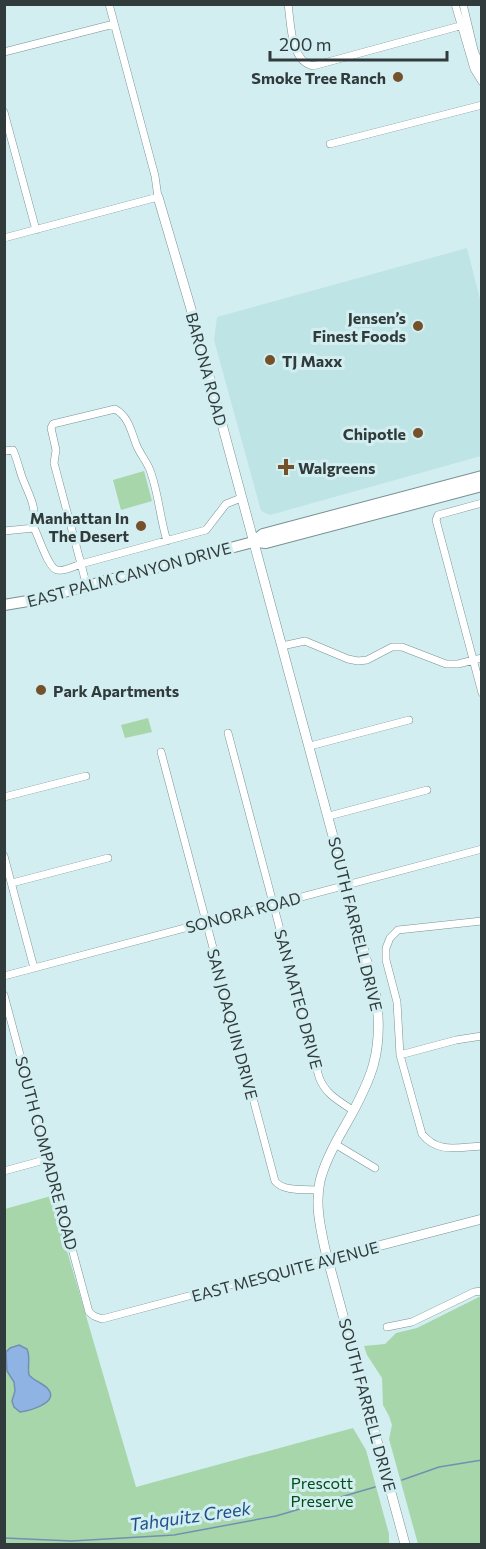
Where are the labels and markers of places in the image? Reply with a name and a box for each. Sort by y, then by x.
place label: Smoke Tree Ranch [251,68,386,87]
marker: Smoke Tree Ranch [391,70,405,84]
place label: Jensen’s Finest Foods [312,308,406,345]
marker: Jensen’s Finest Foods [411,319,425,333]
place label: TJ Maxx [282,351,342,370]
marker: TJ Maxx [263,353,277,367]
place label: Chipotle [343,424,406,443]
marker: Chipotle [411,426,425,440]
place label: Walgreens [298,458,375,477]
marker: Walgreens [279,460,293,474]
place label: Manhattan In The Desert [30,508,129,545]
marker: Manhattan In The Desert [134,519,148,533]
place label: Park Apartments [53,681,179,700]
marker: Park Apartments [34,683,48,697]

